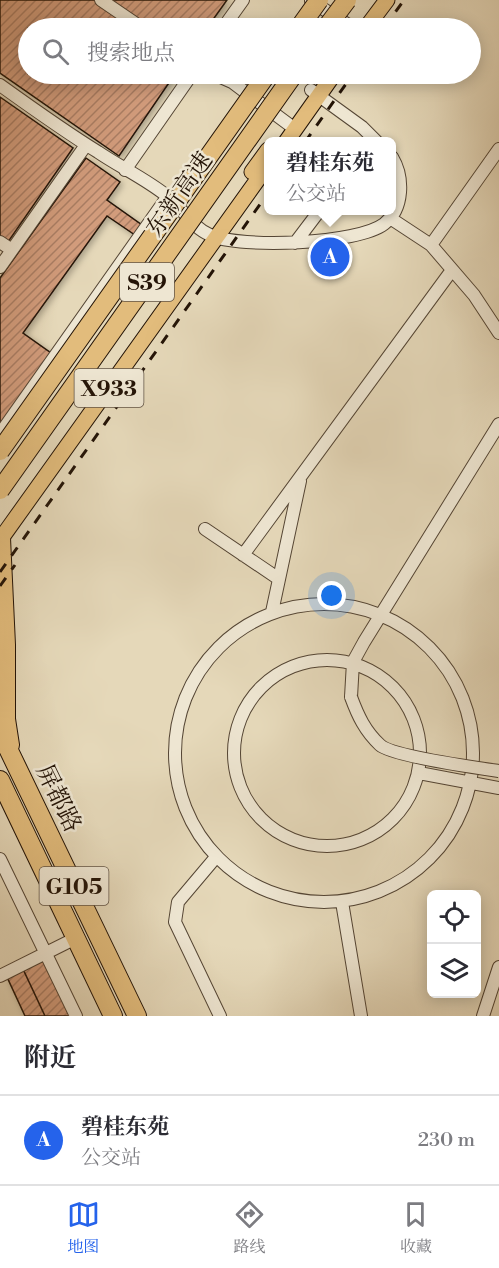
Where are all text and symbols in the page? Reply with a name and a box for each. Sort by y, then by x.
search box [18,18,481,84]
icon: search [39,35,72,68]
text: 搜索地点 [87,40,175,67]
popup [264,137,396,215]
street label: 东新高速 [140,147,220,242]
text: 碧桂东苑 [286,150,374,177]
text: 公交站 [286,182,346,207]
pin: A [310,234,350,280]
road number: S39 [120,263,174,301]
road number: X933 [74,369,144,407]
your location [317,581,346,610]
street label: 屏都路 [29,760,87,837]
road number: G105 [40,867,109,905]
map controls [427,890,481,998]
button: locate [427,890,481,944]
button: layers [427,944,481,998]
text: 附近 [24,1042,76,1074]
text: 碧桂东苑 [81,1114,169,1141]
text: A [36,1128,51,1153]
text: 230 m [418,1128,475,1153]
text: 公交站 [81,1146,141,1171]
tab: 地图 [67,1198,100,1257]
tab: 路线 [233,1198,266,1257]
tab: 收藏 [399,1198,432,1257]

